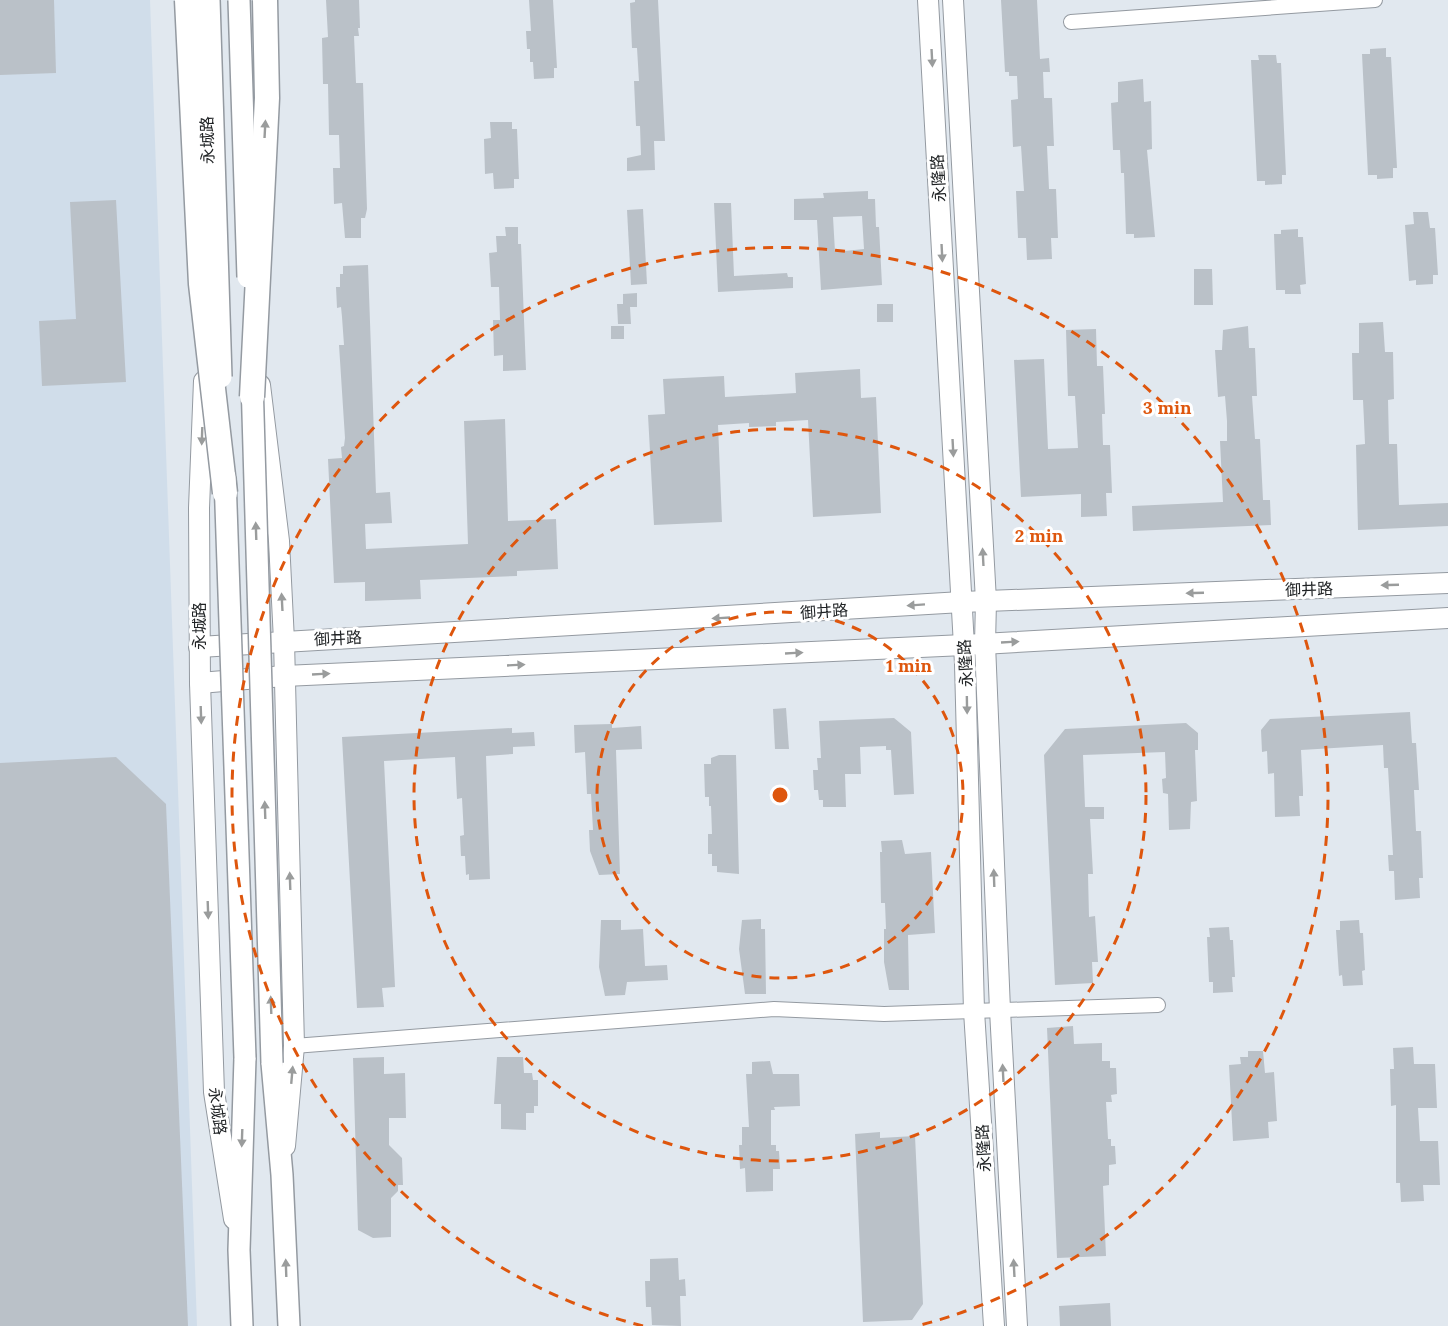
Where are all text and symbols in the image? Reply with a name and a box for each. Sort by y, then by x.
one-way arrow [927,49,936,68]
street label: 永城路 [197,116,217,164]
one-way arrow [261,120,270,139]
street label: 永隆路 [927,154,949,202]
one-way arrow [938,244,947,263]
text: 3 min [1143,396,1192,419]
one-way arrow [197,427,206,446]
one-way arrow [949,438,958,457]
one-way arrow [251,522,261,541]
text: 2 min [1015,524,1064,547]
one-way arrow [979,548,988,567]
street label: 御井路 [1285,578,1333,600]
one-way arrow [1380,581,1399,590]
one-way arrow [1185,589,1204,598]
one-way arrow [277,592,286,611]
street label: 御井路 [799,599,849,623]
one-way arrow [906,600,925,610]
street label: 永城路 [189,602,209,650]
one-way arrow [712,613,731,622]
street label: 御井路 [314,627,362,649]
one-way arrow [1001,638,1020,647]
street label: 永隆路 [954,639,976,687]
one-way arrow [785,648,804,657]
text: 1 min [886,654,932,677]
one-way arrow [506,661,525,670]
one-way arrow [311,669,330,678]
one-way arrow [962,696,971,715]
one-way arrow [196,706,206,725]
centre of rings [770,785,790,805]
one-way arrow [260,800,269,819]
one-way arrow [990,869,999,888]
one-way arrow [285,871,294,890]
one-way arrow [203,901,212,920]
one-way arrow [266,995,275,1014]
one-way arrow [998,1063,1008,1082]
one-way arrow [287,1066,297,1085]
street label: 永城路 [205,1086,231,1136]
street label: 永隆路 [972,1124,994,1172]
one-way arrow [237,1128,247,1147]
one-way arrow [282,1258,291,1277]
one-way arrow [1009,1258,1018,1277]

